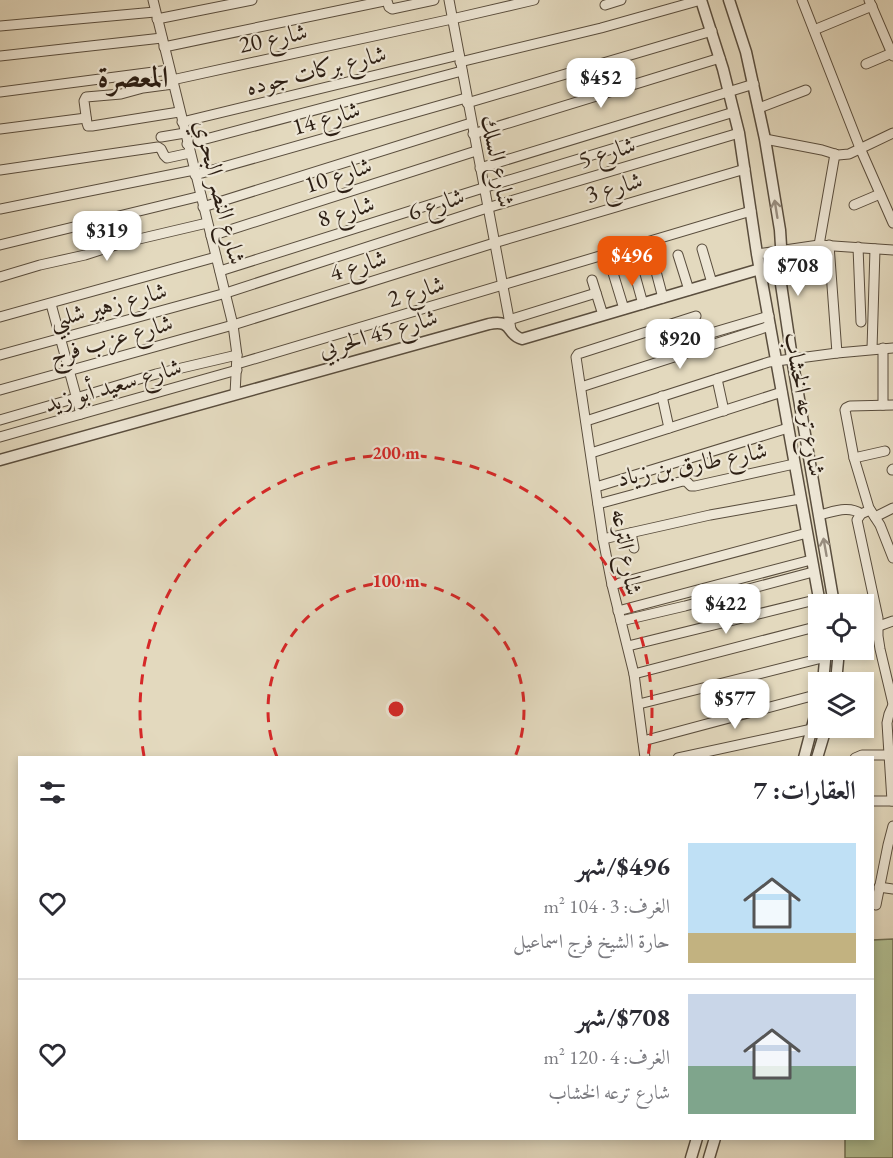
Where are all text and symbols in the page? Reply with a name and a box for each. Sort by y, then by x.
street label: شارع 20 [236,15,311,65]
street label: شارع بركات جوده [242,37,391,107]
district label: المعصرة [97,57,169,97]
pin: $452 [565,58,637,109]
text: $452 [581,64,621,90]
street label: شارع 14 [288,93,365,147]
street label: شارع السلك [469,112,523,211]
street label: شارع النصر البحري [183,116,253,269]
street label: شارع 5 [575,128,641,180]
street label: شارع 10 [300,149,377,205]
street label: شارع 3 [582,164,647,214]
street label: شارع 6 [403,180,470,232]
street label: شارع 8 [314,187,380,239]
one-way arrow [771,200,782,219]
pin: $319 [71,211,143,262]
text: $319 [87,217,127,243]
pin: $496 [596,236,668,287]
street label: شارع 4 [326,241,392,293]
text: $496 [612,242,652,268]
pin: $708 [762,246,834,297]
text: $708 [778,252,818,278]
street label: شارع 2 [384,267,450,319]
street label: شارع زهير شلبي [46,274,172,342]
street label: شارع 45 الحربي [315,301,442,369]
street label: شارع عزب فرج [45,306,178,377]
pin: $920 [644,319,716,370]
text: $920 [660,325,700,351]
street label: شارع ترعه الخشاب [773,329,833,479]
street label: شارع سعيد أبو زيد [40,349,186,424]
street label: شارع طارق بن زياد [614,434,771,498]
text: 200 m [372,441,420,464]
street label: شارع الترعه [600,506,650,599]
one-way arrow [819,537,830,557]
text: 100 m [372,569,420,592]
pin: $422 [690,584,762,635]
text: $422 [706,590,746,616]
map controls [808,594,874,738]
button: locate [808,594,874,660]
button: layers [808,672,874,738]
pin: $577 [699,679,771,730]
text: $577 [715,685,755,711]
centre of rings [386,699,406,719]
text: العقارات: 7 [753,773,856,807]
icon: filters [36,776,69,809]
text: $496/شهر [576,849,670,883]
icon: home [736,867,808,939]
icon: heart [36,887,69,920]
text: الغرف: 3 · 104 m² [543,893,670,919]
text: حارة الشيخ فرج اسماعيل [513,928,670,954]
text: $708/شهر [576,1000,670,1034]
icon: home [736,1018,808,1090]
icon: heart [36,1038,69,1071]
text: الغرف: 4 · 120 m² [543,1044,670,1070]
text: شارع ترعه الخشاب [548,1079,670,1105]

